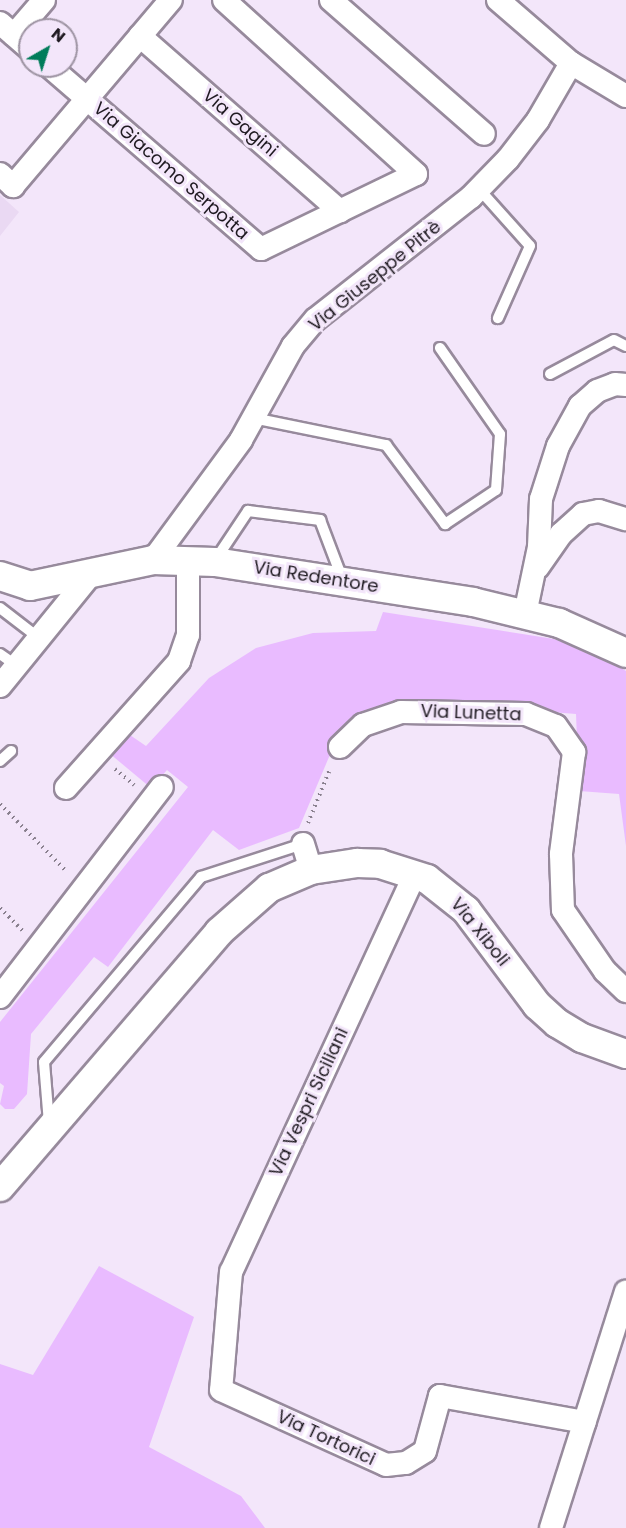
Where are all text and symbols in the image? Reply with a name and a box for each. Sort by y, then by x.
north arrow [18,18,78,78]
text: N [46,22,70,48]
street label: Via Gagini [198,85,282,161]
street label: Via Giacomo Serpotta [89,98,253,244]
street label: Via Giuseppe Pitrè [305,216,445,336]
street label: Via Redentore [252,556,380,598]
street label: Via Lunetta [420,700,522,726]
street label: Via Xiboli [446,893,514,971]
street label: Via Vespri Siciliani [265,1024,353,1180]
street label: Via Tortorici [273,1406,379,1470]

